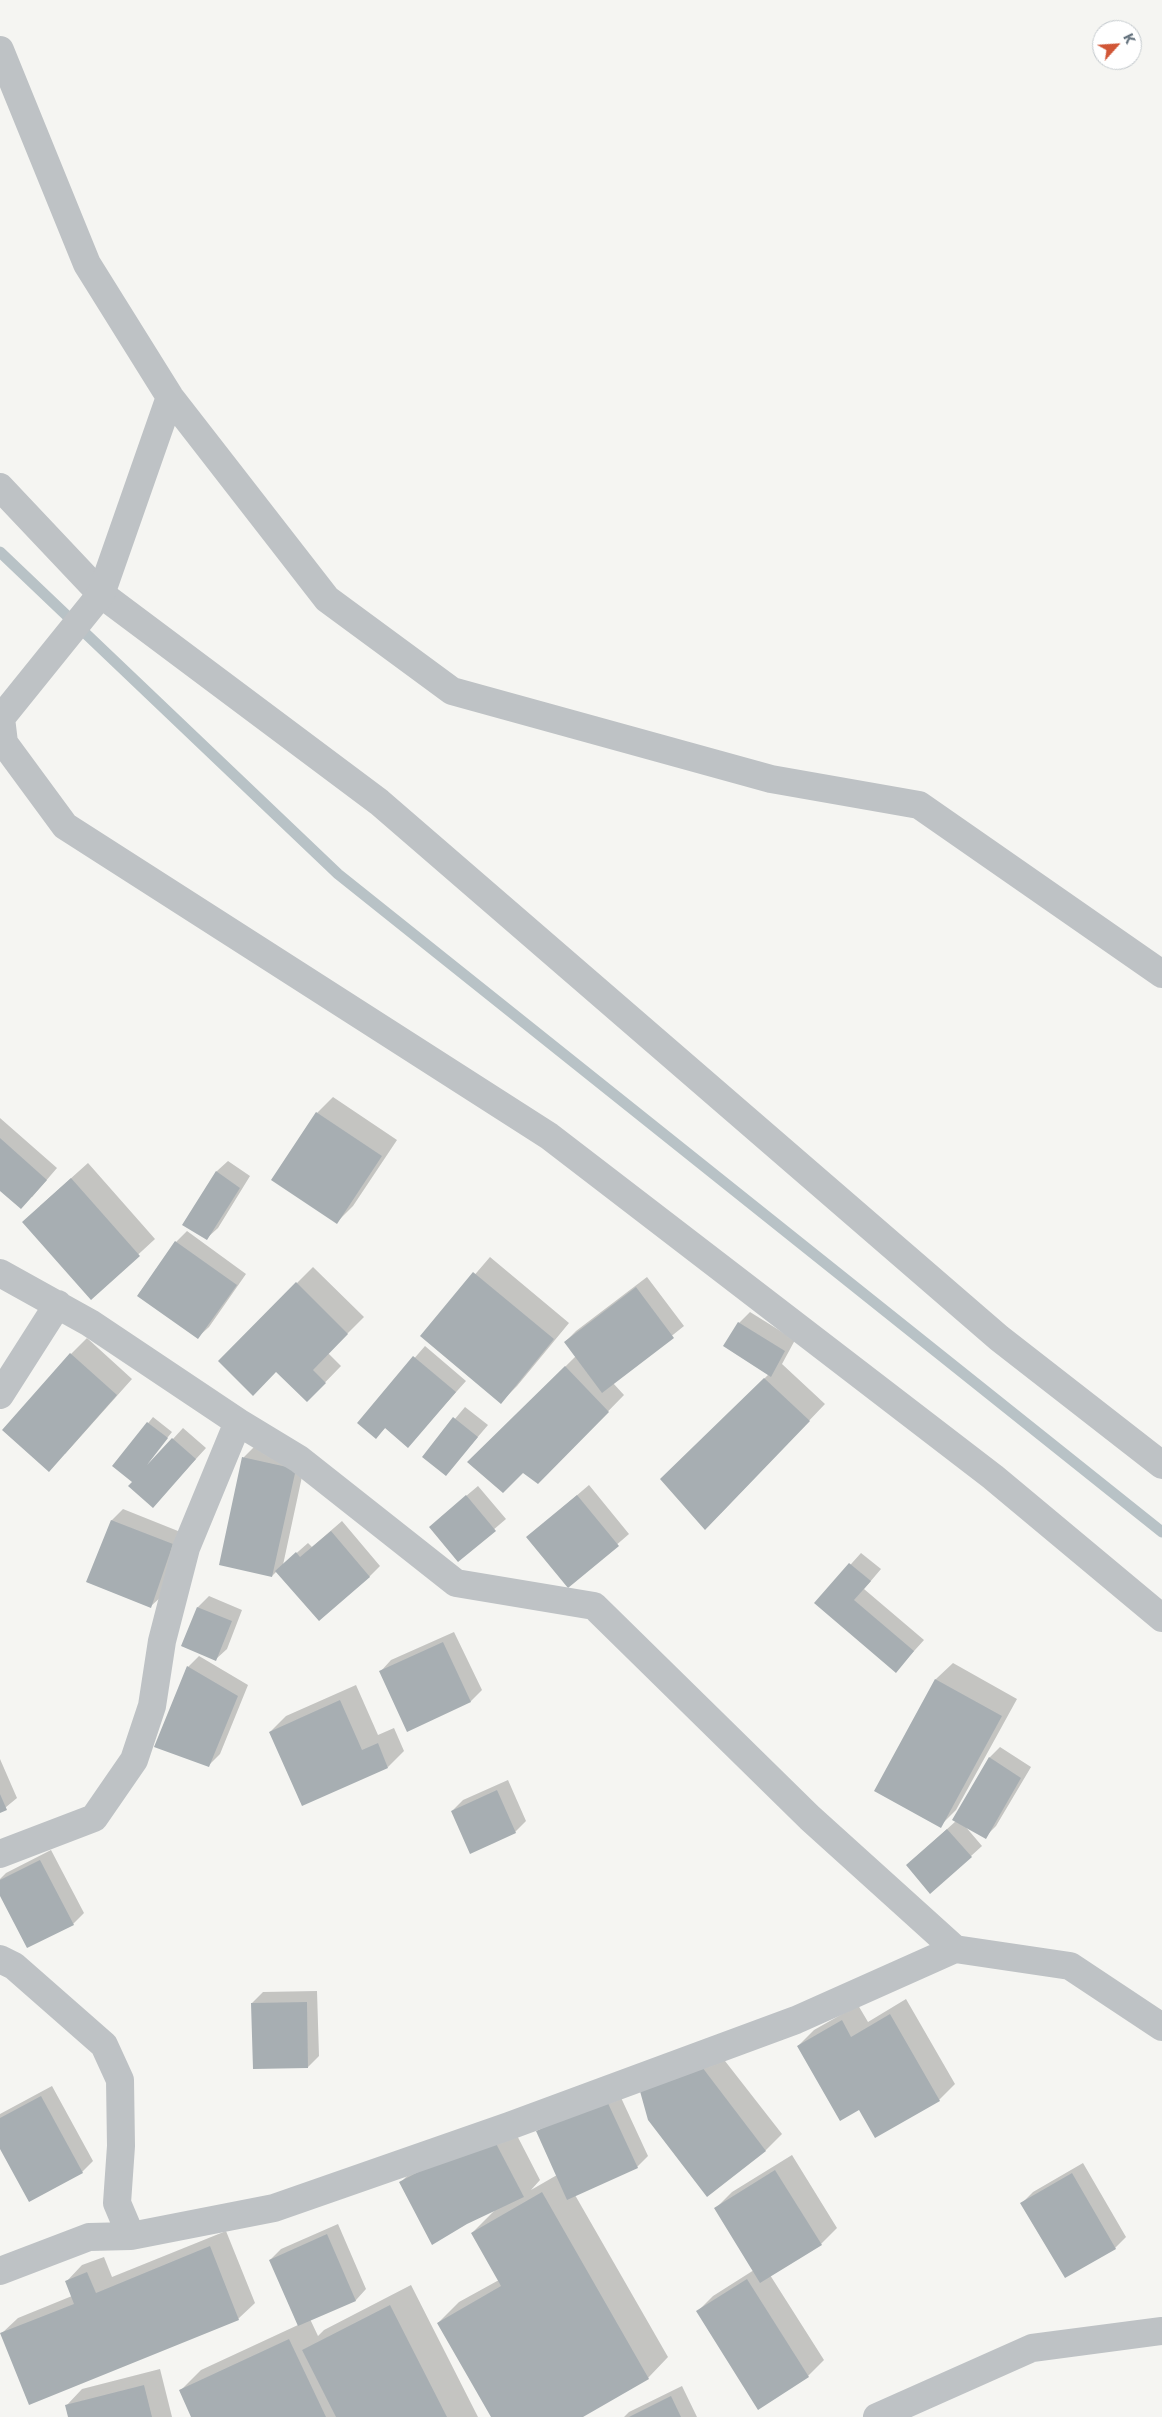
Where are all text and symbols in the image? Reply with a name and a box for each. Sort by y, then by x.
north arrow [1092,20,1142,70]
text: K [1118,30,1141,48]

